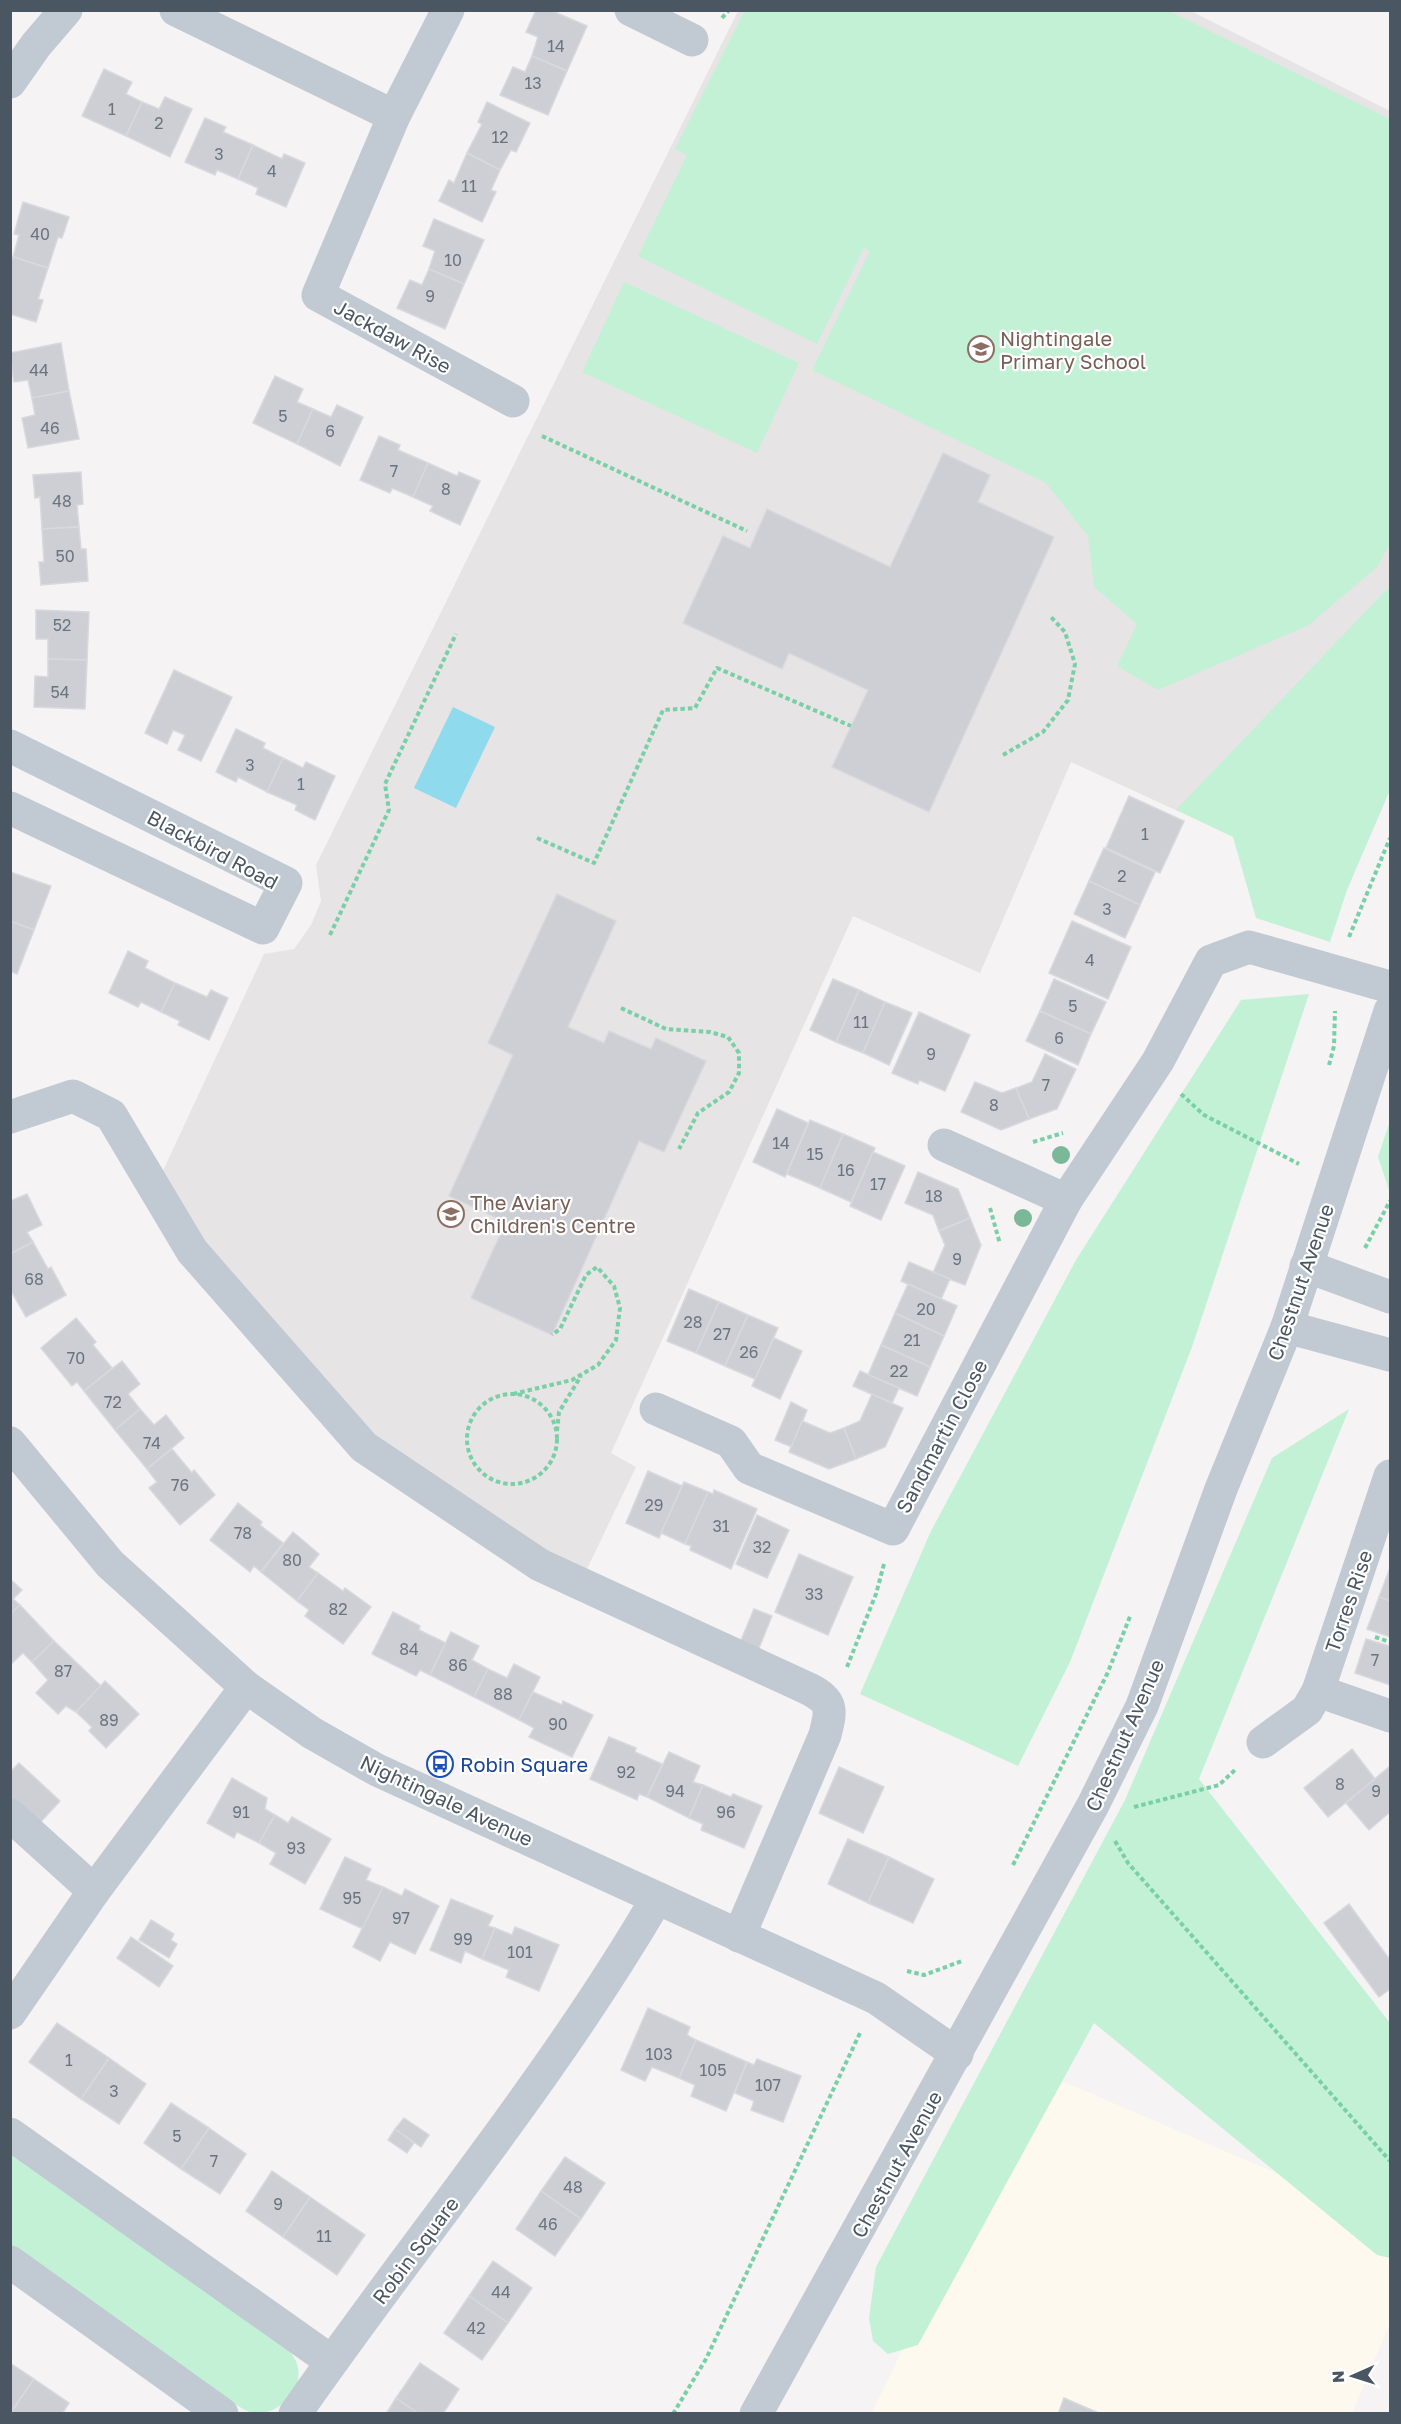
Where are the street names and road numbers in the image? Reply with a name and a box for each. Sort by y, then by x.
street label: Jackdaw Rise [330,294,456,378]
street label: Blackbird Road [143,804,283,894]
street label: Chestnut Avenue [1262,1201,1338,1363]
street label: Sandmartin Close [890,1355,992,1517]
street label: Torres Rise [1319,1547,1377,1655]
street label: Chestnut Avenue [1080,1655,1168,1815]
street label: Nightingale Avenue [357,1749,537,1851]
street label: Chestnut Avenue [846,2086,946,2242]
street label: Robin Square [367,2192,463,2308]

